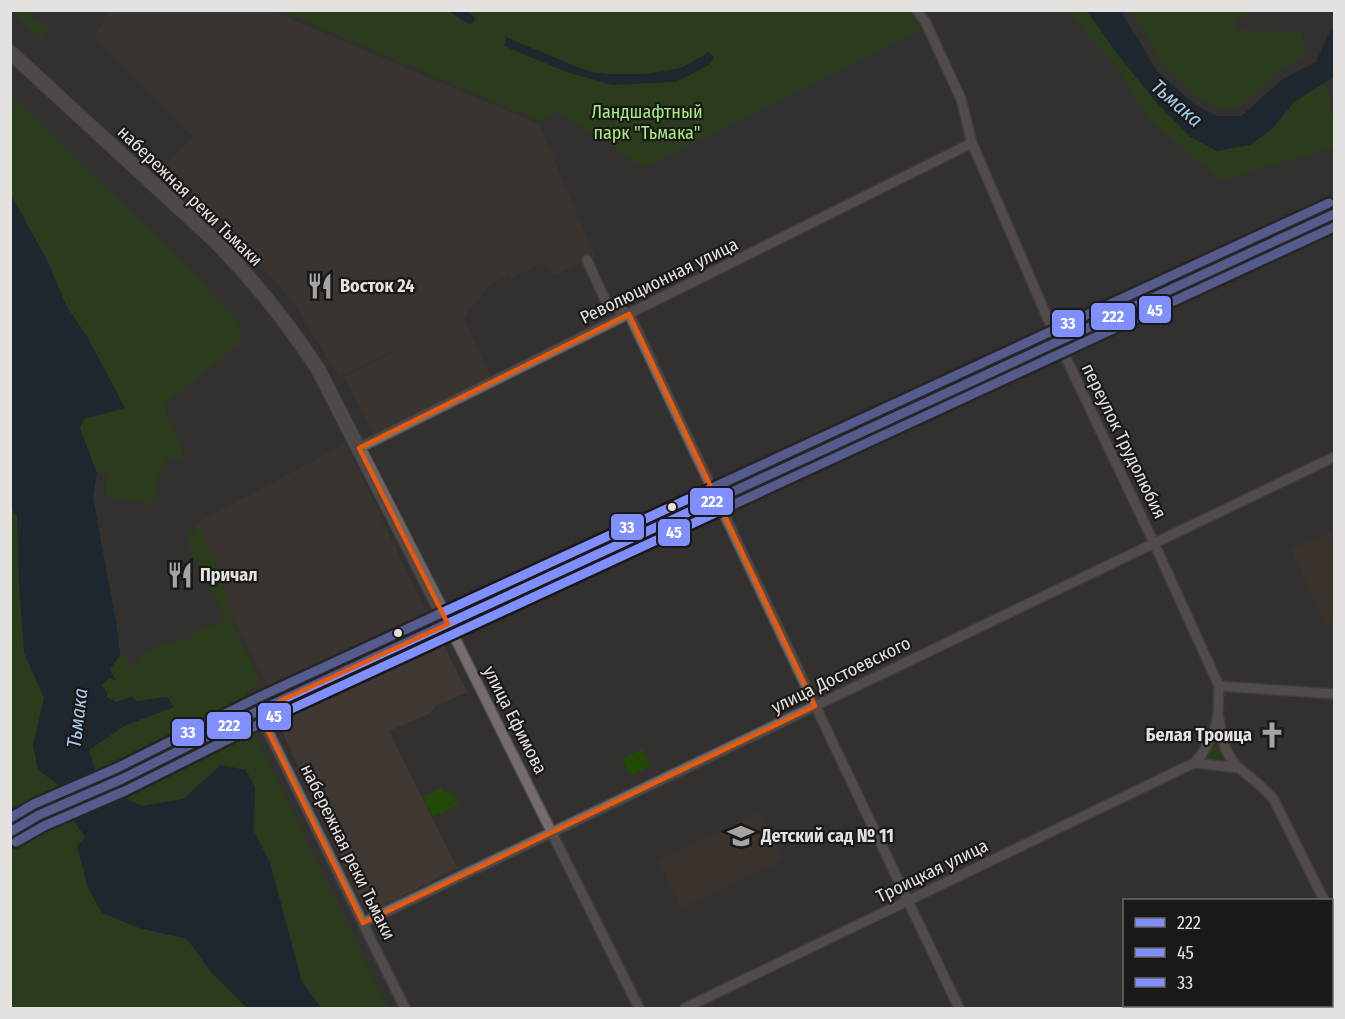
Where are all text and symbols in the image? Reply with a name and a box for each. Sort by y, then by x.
water label: Тьмака [1146,74,1208,132]
park label: Ландшафтный парк "Тьмака" [591,101,703,144]
street label: набережная реки Тьмаки [113,121,267,271]
street label: Революционная улица [576,233,742,329]
restaurant icon: Восток 24 [305,271,335,301]
place label: Восток 24 [340,275,414,297]
line badge: 45 [1138,295,1172,324]
text: 45 [1147,301,1163,320]
line badge: 222 [1090,302,1136,331]
text: 222 [1101,307,1125,326]
line badge: 33 [1051,309,1085,338]
text: 33 [1059,314,1076,333]
street label: переулок Трудолюбия [1077,360,1171,522]
line badge: 222 [689,487,734,516]
text: 222 [700,492,724,511]
unlabelled marker [666,501,678,513]
line badge: 33 [610,513,645,541]
text: 33 [618,518,635,537]
line badge: 45 [657,518,691,547]
text: 45 [666,523,682,542]
restaurant icon: Причал [165,560,195,590]
place label: Причал [200,564,257,586]
unlabelled marker [392,627,404,639]
street label: улица Достоевского [768,632,914,718]
street label: улица Ефимова [478,662,552,778]
water label: Тьмака [61,687,93,749]
line badge: 45 [257,702,292,731]
text: 45 [266,707,282,726]
line badge: 222 [206,711,252,740]
text: 222 [217,716,241,735]
line badge: 33 [171,718,205,747]
church icon: Белая Троица [1257,720,1287,750]
text: 33 [179,723,196,742]
place label: Белая Троица [1146,724,1252,746]
street label: набережная реки Тьмаки [296,761,400,943]
school or university icon: Детский сад № 11 [726,821,756,851]
place label: Детский сад № 11 [760,825,894,847]
street label: Троицкая улица [872,834,992,908]
legend [1123,899,1333,1007]
text: 222 [1177,912,1201,934]
text: 45 [1177,942,1194,964]
text: 33 [1177,972,1193,994]

